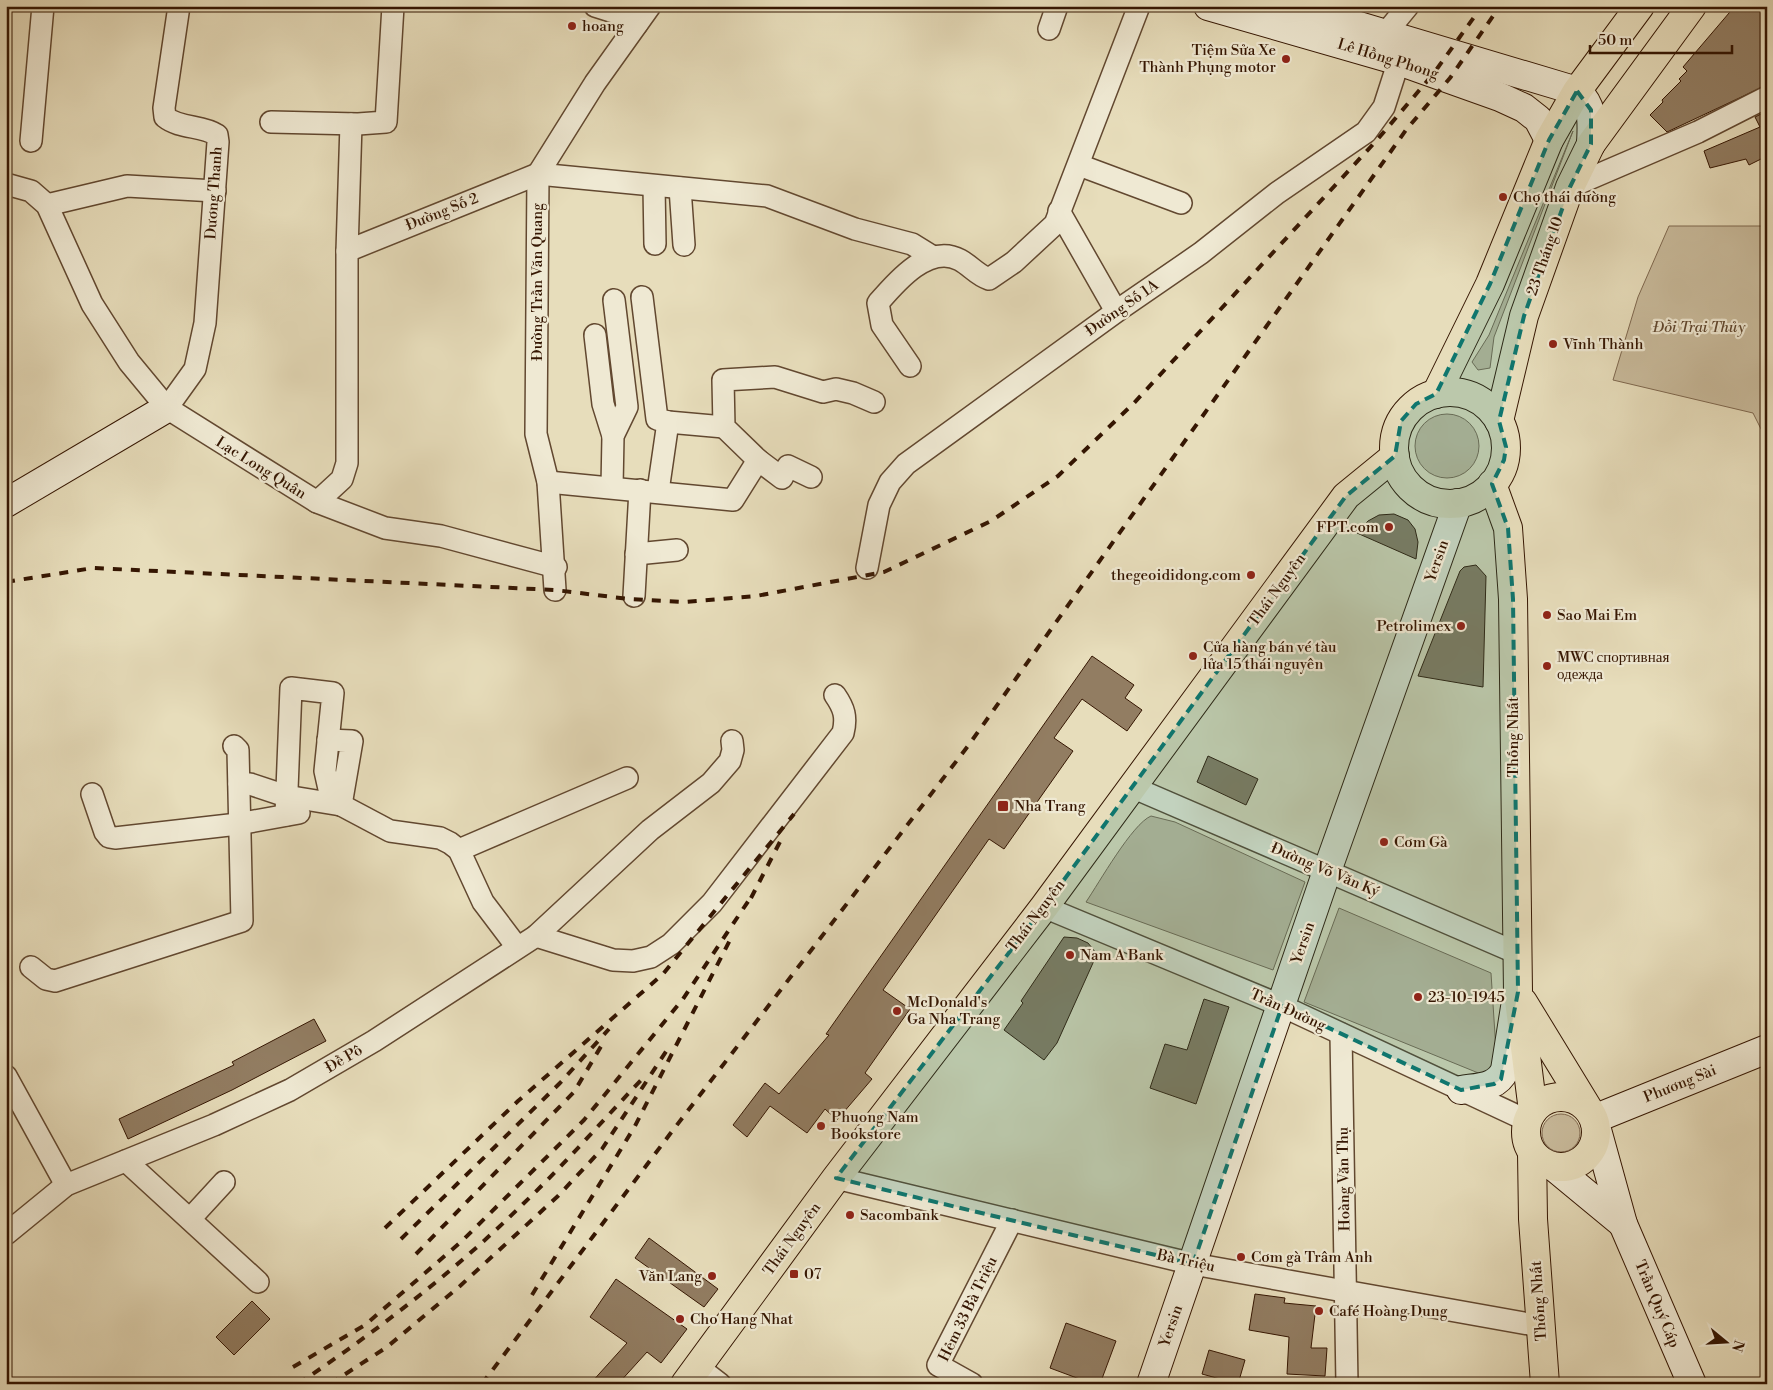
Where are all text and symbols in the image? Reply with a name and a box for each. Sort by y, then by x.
place label: hoang [582,17,624,36]
marker: hoang [566,20,578,32]
scale bar [1590,22,1733,54]
text: 50 m [1598,31,1632,50]
street label: Lê Hồng Phong [1335,35,1441,84]
place label: Tiệm Sửa Xe Thành Phụng motor [1139,41,1277,77]
marker: Tiệm Sửa Xe Thành Phụng motor [1280,53,1292,65]
street label: Dương Thanh [201,146,227,240]
place label: Chợ thái đường [1513,188,1616,207]
street label: Đường Số 2 [403,189,481,235]
marker: Chợ thái đường [1497,191,1509,203]
street label: Đường Trần Văn Quang [528,203,547,361]
street label: 23 Tháng 10 [1523,214,1567,298]
street label: Đường Số 1A [1082,275,1163,340]
park label: Đồi Trại Thủy [1652,318,1746,337]
place label: Vĩnh Thành [1562,335,1644,354]
marker: Vĩnh Thành [1547,338,1559,350]
street label: Lạc Long Quân [212,433,310,503]
place label: FPT.com [1316,518,1379,537]
marker: FPT.com [1383,521,1395,533]
street label: Yersin [1421,537,1453,586]
street label: Thái Nguyên [1244,550,1310,630]
place label: thegeoididong.com [1111,566,1241,585]
marker: thegeoididong.com [1245,569,1257,581]
place label: Sao Mai Em [1557,606,1637,625]
marker: Sao Mai Em [1541,609,1553,621]
place label: Petrolimex [1376,617,1451,636]
marker: Petrolimex [1455,620,1467,632]
place label: Cửa hàng bán vé tàu lửa 15 thái nguyên [1203,638,1337,674]
place label: MWC спортивная одежда [1557,648,1669,684]
marker: Cửa hàng bán vé tàu lửa 15 thái nguyên [1187,650,1199,662]
marker: MWC спортивная одежда [1541,660,1553,672]
street label: Thống Nhất [1504,696,1523,777]
place label: Nha Trang [1014,797,1086,816]
marker: Nha Trang [996,799,1010,813]
place label: Cơm Gà [1394,833,1448,852]
marker: Cơm Gà [1378,836,1390,848]
street label: Đường Võ Văn Ký [1268,839,1383,902]
street label: Thái Nguyên [1003,876,1069,956]
street label: Yersin [1287,919,1319,968]
place label: Nam A Bank [1080,946,1164,965]
marker: Nam A Bank [1064,949,1076,961]
street label: Trần Đường [1247,985,1329,1035]
place label: 23-10-1945 [1428,988,1505,1007]
marker: 23-10-1945 [1412,991,1424,1003]
place label: McDonald's Ga Nha Trang [907,993,1000,1029]
marker: McDonald's Ga Nha Trang [891,1005,903,1017]
street label: Đề Pô [322,1041,366,1077]
street label: Phương Sài [1641,1061,1719,1107]
place label: Phuong Nam Bookstore [830,1108,919,1144]
marker: Phuong Nam Bookstore [815,1120,827,1132]
street label: Hoàng Văn Thụ [1334,1126,1354,1231]
street label: Thái Nguyên [759,1199,825,1279]
place label: Sacombank [860,1206,939,1225]
marker: Sacombank [844,1209,856,1221]
street label: Bà Triệu [1154,1245,1217,1277]
place label: Cơm gà Trâm Anh [1251,1248,1373,1267]
marker: Cơm gà Trâm Anh [1235,1251,1247,1263]
street label: Hẻm 33 Bà Triệu [934,1253,1002,1365]
street label: Trần Quý Cáp [1630,1257,1684,1351]
street label: Thống Nhất [1527,1260,1551,1342]
place label: 07 [804,1265,822,1284]
place label: Văn Lang [638,1267,702,1286]
marker: 07 [788,1268,800,1280]
marker: Văn Lang [706,1270,718,1282]
street label: Yersin [1155,1302,1187,1351]
place label: Café Hoàng Dung [1329,1302,1448,1321]
marker: Café Hoàng Dung [1313,1305,1325,1317]
place label: Cho Hang Nhat [690,1310,794,1329]
marker: Cho Hang Nhat [674,1313,686,1325]
north arrow [1700,1318,1750,1368]
text: N [1727,1338,1748,1354]

